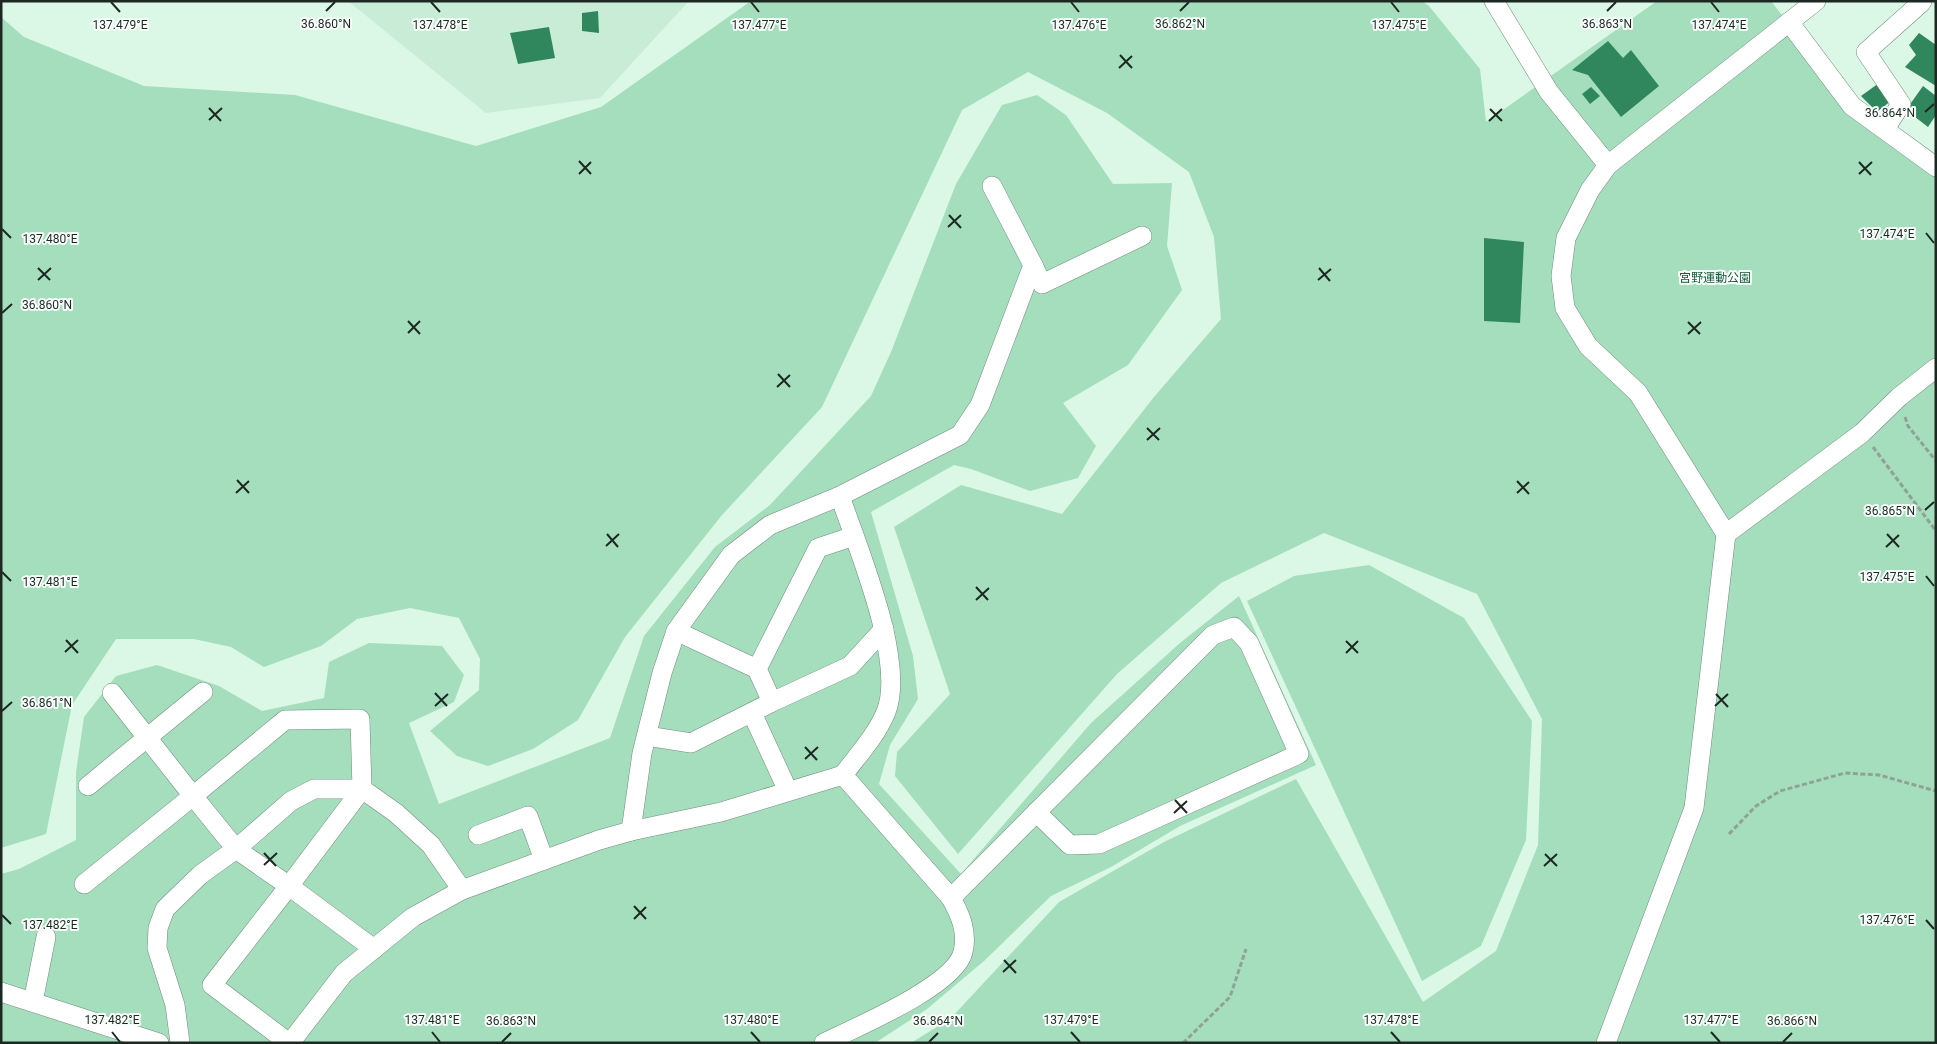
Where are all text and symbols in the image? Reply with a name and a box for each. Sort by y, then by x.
text: 36.860°N [301,17,351,31]
text: 36.862°N [1155,17,1205,31]
text: 36.863°N [1582,17,1632,31]
text: 137.479°E [93,18,148,32]
text: 137.478°E [413,18,468,32]
text: 137.477°E [732,18,787,32]
text: 137.476°E [1052,18,1107,32]
text: 137.475°E [1372,18,1427,32]
text: 137.474°E [1692,18,1747,32]
text: 36.864°N [1865,106,1915,120]
text: 137.474°E [1860,227,1915,241]
text: 137.480°E [23,232,78,246]
park label: 宮野運動公園 [1679,271,1751,285]
text: 36.860°N [22,298,72,312]
text: 36.865°N [1865,504,1915,518]
text: 137.475°E [1860,570,1915,584]
text: 137.481°E [23,575,78,589]
text: 36.861°N [22,696,72,710]
text: 137.476°E [1860,913,1915,927]
text: 137.482°E [23,918,78,932]
text: 137.482°E [85,1013,140,1027]
text: 137.481°E [405,1013,460,1027]
text: 137.480°E [724,1013,779,1027]
text: 137.479°E [1044,1013,1099,1027]
text: 137.478°E [1364,1013,1419,1027]
text: 137.477°E [1684,1013,1739,1027]
text: 36.863°N [486,1014,536,1028]
text: 36.864°N [913,1014,963,1028]
text: 36.866°N [1767,1014,1817,1028]

